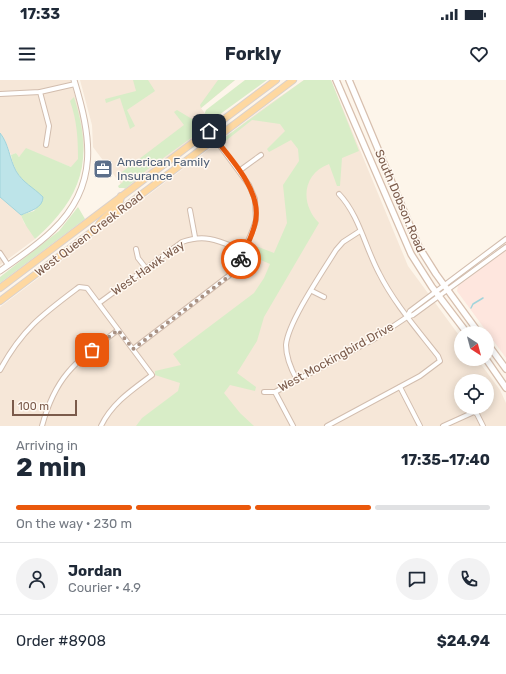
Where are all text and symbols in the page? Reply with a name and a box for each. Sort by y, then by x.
text: 17:33 [20,5,60,23]
icon: menu [16,43,38,65]
text: Forkly [225,43,281,65]
icon: heart [468,43,490,65]
pin [192,114,226,148]
icon: home [198,120,220,142]
street label: South Dobson Road [372,147,428,255]
place label: American Family Insurance [117,155,210,183]
office icon: American Family Insurance [92,158,114,180]
street label: West Queen Creek Road [32,189,146,279]
street label: West Hawk Way [109,237,187,298]
courier [221,239,261,279]
icon: bike [230,248,252,270]
street label: West Mockingbird Drive [276,319,396,395]
north arrow [454,326,494,366]
map controls [454,326,494,414]
pin [75,333,109,367]
icon: bag [81,339,103,361]
button: locate [454,374,494,414]
scale bar [12,398,77,417]
text: 100 m [18,400,49,413]
text: Arriving in [16,438,78,453]
text: 17:35–17:40 [401,451,490,469]
text: 2 min [16,452,86,483]
text: On the way · 230 m [16,516,132,531]
button: person [16,558,58,600]
button: chat [396,558,438,600]
button: phone [448,558,490,600]
text: Jordan [68,562,122,580]
text: Courier · 4.9 [68,580,141,595]
text: Order #8908 [16,632,106,650]
text: $24.94 [437,632,490,650]

